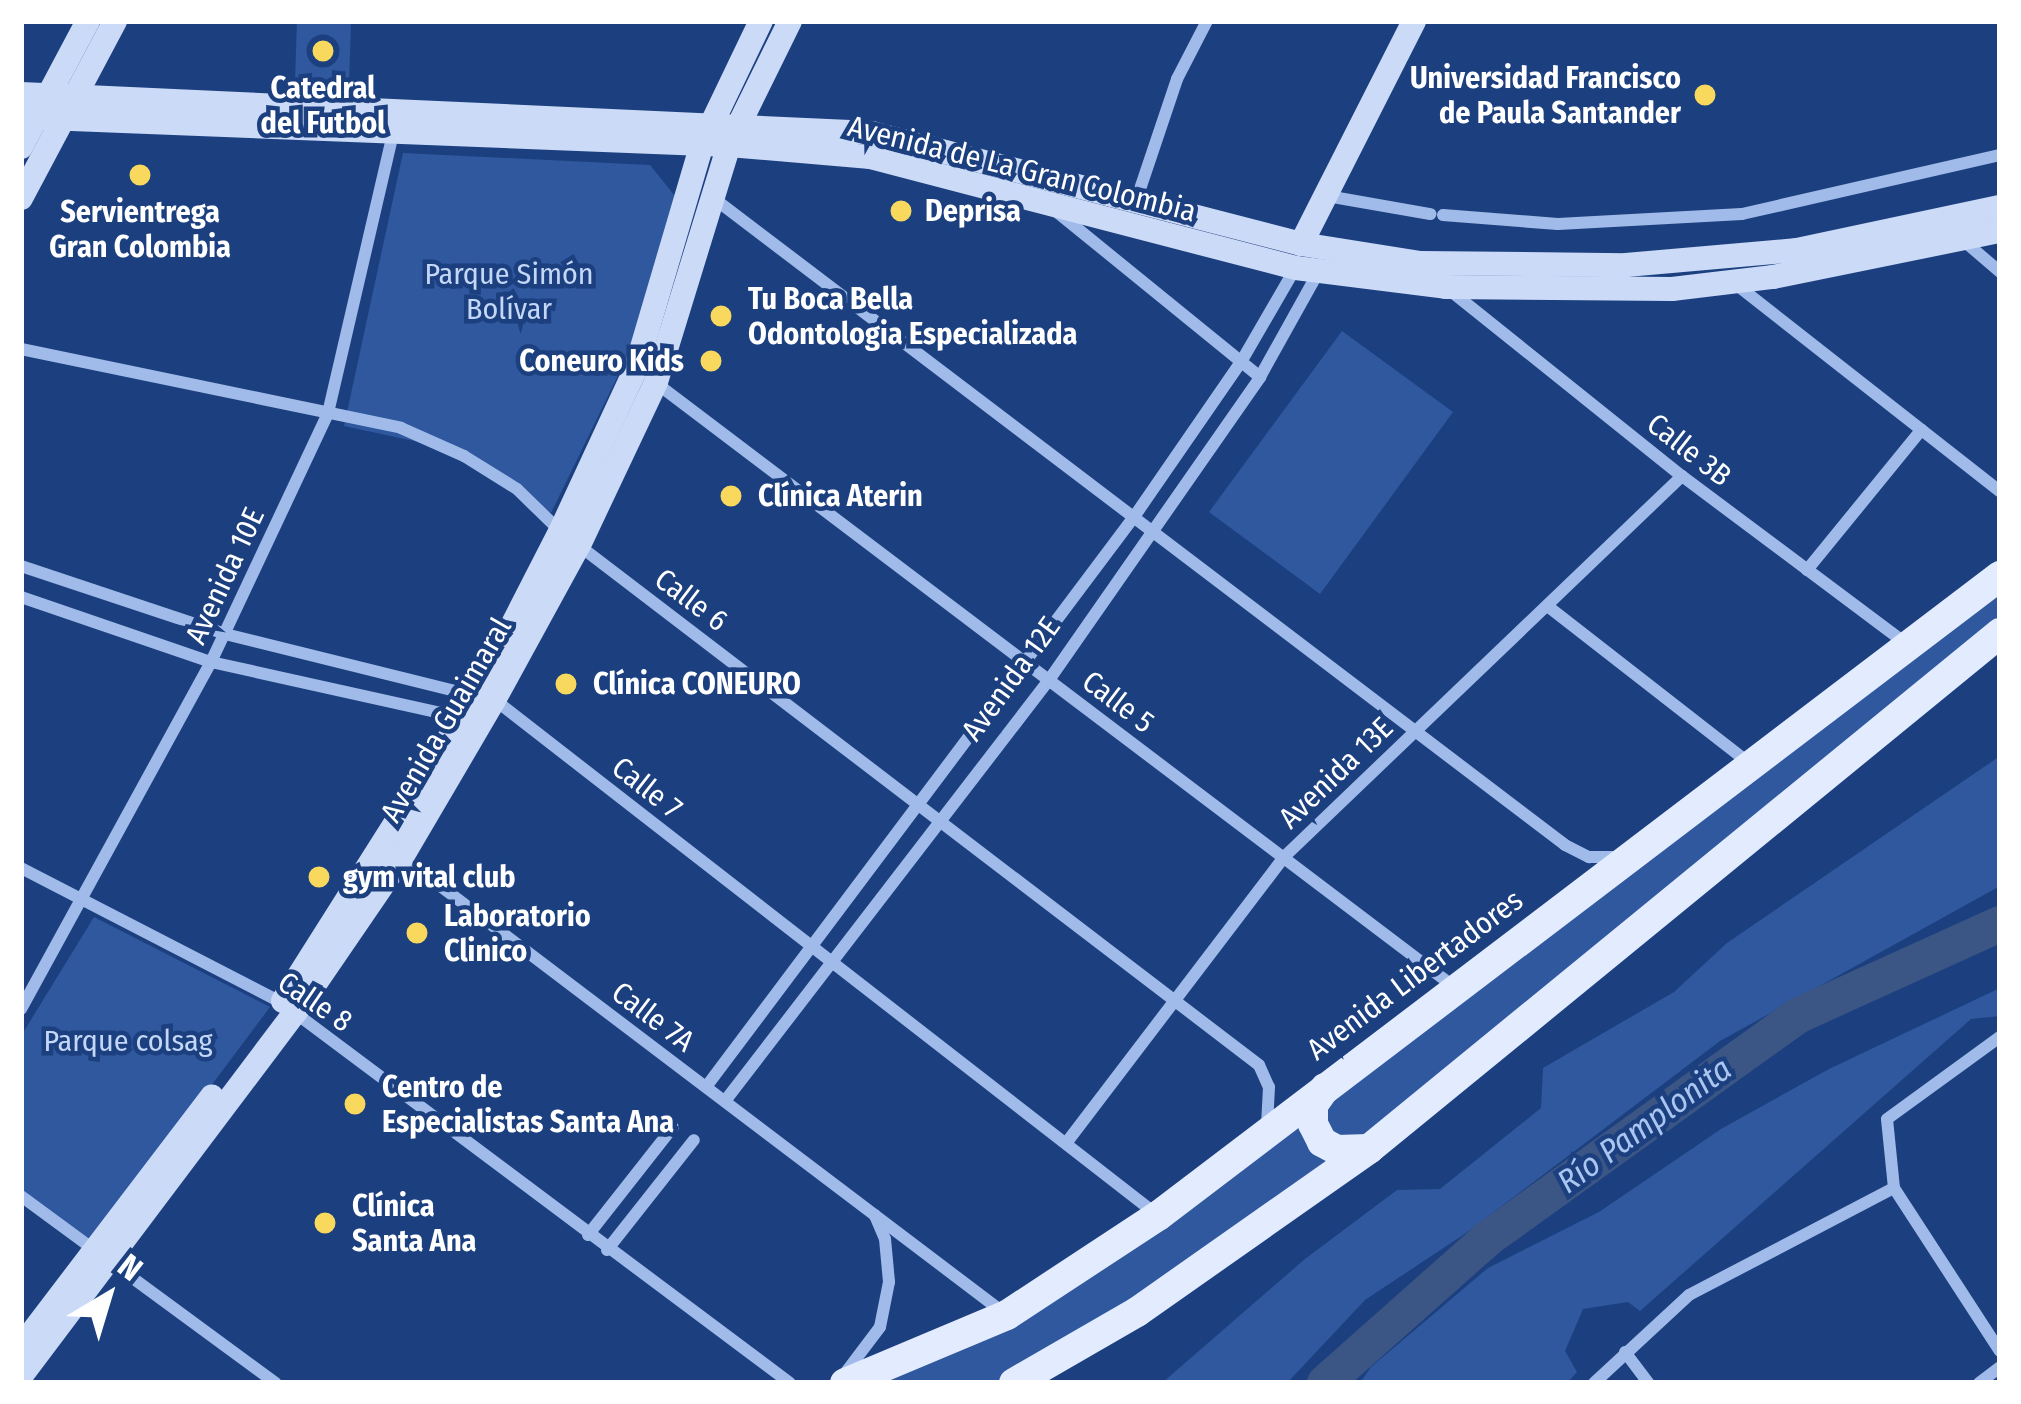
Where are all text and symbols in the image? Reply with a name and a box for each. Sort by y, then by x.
marker: Catedral del Futbol [310,38,336,64]
place label: Universidad Francisco de Paula Santander [1410,60,1681,130]
place label: Catedral del Futbol [261,70,385,140]
marker: Universidad Francisco de Paula Santander [1692,82,1718,108]
street label: Avenida de La Gran Colombia [844,108,1200,230]
marker: Servientrega Gran Colombia [127,162,153,188]
place label: Deprisa [925,193,1021,229]
place label: Servientrega Gran Colombia [49,194,231,264]
marker: Deprisa [888,198,914,224]
park label: Parque Simón Bolívar [424,256,594,326]
place label: Tu Boca Bella Odontologia Especializada [748,281,1077,352]
marker: Tu Boca Bella Odontologia Especializada [705,300,737,332]
place label: Coneuro Kids [519,343,684,379]
marker: Coneuro Kids [695,345,727,377]
street label: Calle 3B [1640,406,1738,494]
place label: Clínica Aterin [758,478,923,514]
marker: Clínica Aterin [715,480,747,512]
street label: Avenida 10E [178,502,272,650]
street label: Calle 6 [648,561,734,639]
street label: Avenida 12E [954,610,1068,748]
street label: Avenida Guaimaral [373,611,519,829]
street label: Calle 5 [1075,663,1161,741]
place label: Clínica CONEURO [593,666,801,702]
marker: Clínica CONEURO [550,668,582,700]
street label: Avenida 13E [1272,710,1400,836]
street label: Calle 7 [605,749,689,827]
place label: gym vital club [343,859,516,895]
marker: gym vital club [306,864,332,890]
street label: Avenida Libertadores [1300,882,1530,1068]
place label: Laboratorio Clinico [444,898,591,968]
marker: Laboratorio Clinico [401,917,433,949]
street label: Calle 8 [271,964,359,1040]
street label: Calle 7A [605,974,701,1060]
park label: Parque colsag [43,1023,213,1059]
water label: Río Pamplonita [1550,1050,1740,1202]
place label: Centro de Especialistas Santa Ana [382,1069,674,1140]
marker: Centro de Especialistas Santa Ana [339,1088,371,1120]
place label: Clínica Santa Ana [352,1188,477,1258]
marker: Clínica Santa Ana [309,1207,341,1239]
north arrow [48,1236,168,1356]
text: N [110,1246,150,1289]

